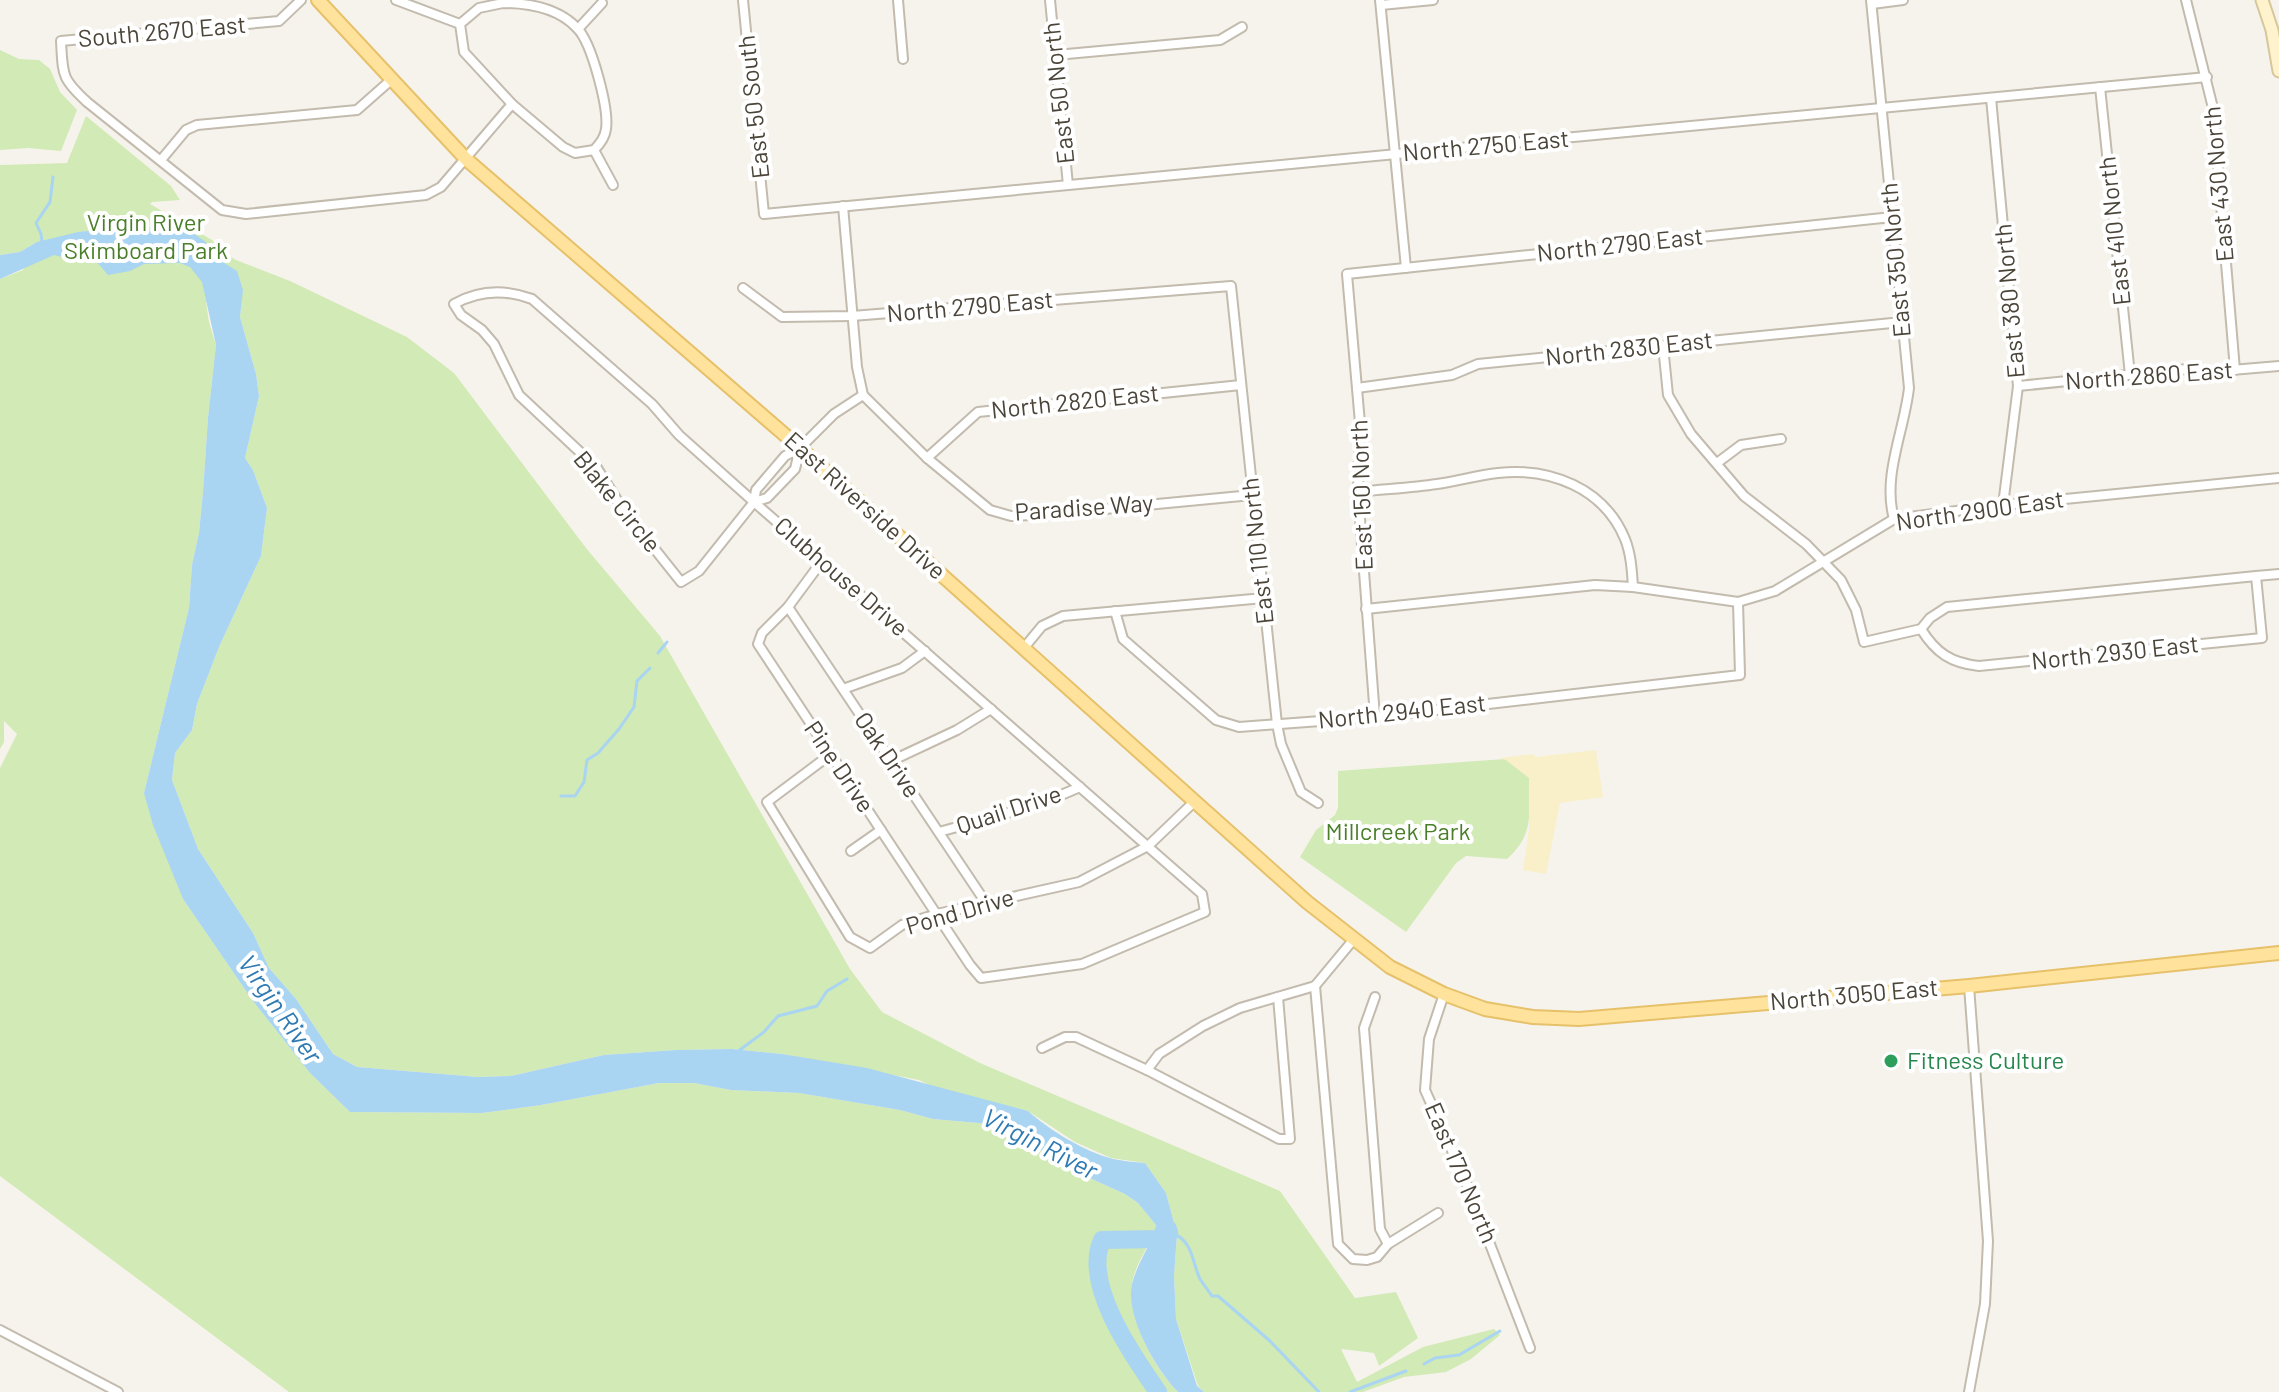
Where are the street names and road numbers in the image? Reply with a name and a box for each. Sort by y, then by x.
street label: South 2670 East [77,9,247,52]
street label: East 50 North [1036,21,1079,166]
street label: East 50 South [731,34,774,180]
street label: East 430 North [2196,105,2239,263]
street label: North 2750 East [1402,123,1570,166]
street label: East 410 North [2091,155,2136,307]
street label: East 350 North [1873,182,1916,339]
street label: North 2790 East [1535,220,1704,267]
street label: East 380 North [1987,223,2030,380]
street label: North 2790 East [885,284,1054,327]
street label: North 2830 East [1544,324,1714,371]
street label: North 2860 East [2064,354,2234,395]
street label: North 2820 East [990,377,1160,424]
street label: East 150 North [1343,419,1378,571]
street label: East Riverside Drive [779,425,953,585]
street label: Blake Circle [568,444,668,558]
street label: East 110 North [1234,476,1279,626]
street label: North 2900 East [1894,483,2066,536]
street label: Paradise Way [1014,487,1154,526]
street label: Clubhouse Drive [769,510,915,642]
street label: North 2930 East [2030,628,2200,675]
street label: North 2940 East [1316,687,1487,734]
street label: Oak Drive [849,706,927,803]
street label: Pine Drive [799,715,881,817]
street label: Quail Drive [952,778,1065,839]
street label: Pond Drive [902,881,1017,940]
street label: North 3050 East [1769,972,1939,1015]
street label: East 170 North [1420,1098,1505,1247]

